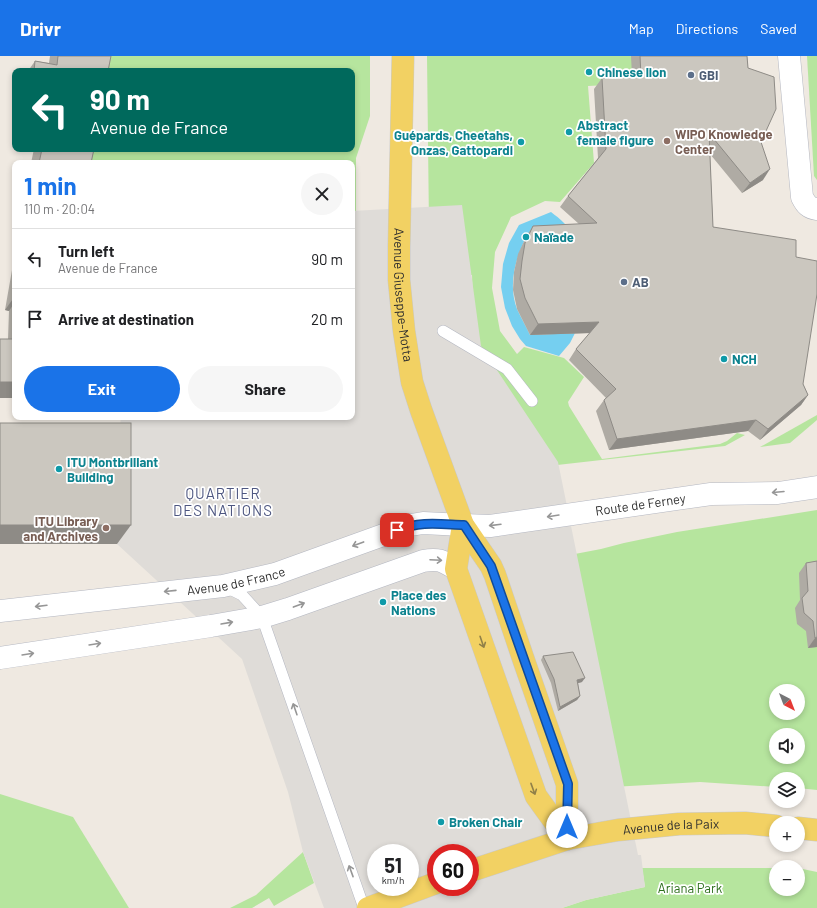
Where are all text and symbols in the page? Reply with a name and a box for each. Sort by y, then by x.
text: Drivr [20,17,61,40]
text: Map [629,20,654,37]
text: Directions [676,20,738,37]
text: Saved [760,20,797,37]
place label: Chinese lion [597,64,666,80]
marker: Chinese lion [584,67,594,77]
place label: GBI [699,67,718,83]
marker: GBI [686,70,696,80]
text: 90 m [90,82,150,116]
icon: left [24,84,76,136]
text: Avenue de France [90,116,228,138]
place label: Abstract female figure [577,117,654,148]
place label: WIPO Knowledge Center [675,126,773,157]
place label: Guépards, Cheetahs, Onzas, Gattopardi [394,127,513,158]
marker: Abstract female figure [564,127,574,137]
marker: WIPO Knowledge Center [662,136,672,146]
marker: Guépards, Cheetahs, Onzas, Gattopardi [516,137,526,147]
text: 1 min [24,171,77,200]
button: close [301,173,343,215]
text: 110 m · 20:04 [24,201,95,217]
street label: Avenue Giuseppe-Motta [391,228,417,363]
place label: Naïade [534,229,574,245]
marker: Naïade [521,232,531,242]
text: Turn left [58,242,114,260]
icon: left [24,248,46,270]
text: 90 m [311,250,343,268]
text: Avenue de France [58,260,158,276]
place label: AB [632,274,649,290]
marker: AB [619,277,629,287]
icon: arrive [24,308,46,330]
text: Arrive at destination [58,310,194,328]
text: 20 m [311,310,343,328]
place label: NCH [732,351,757,367]
marker: NCH [719,354,729,364]
button: Exit [24,366,180,412]
button: Share [188,366,343,412]
place label: ITU Montbrillant Building [67,454,158,485]
marker: ITU Montbrillant Building [54,464,64,474]
district label: QUARTIER DES NATIONS [173,484,273,519]
one-way arrow [772,488,785,496]
street label: Route de Ferney [594,490,687,519]
one-way arrow [547,512,560,520]
place label: ITU Library and Archives [23,513,98,544]
pin [380,513,414,547]
icon: arrive [386,519,408,541]
one-way arrow [489,521,502,529]
marker: ITU Library and Archives [101,523,111,533]
one-way arrow [352,541,364,549]
one-way arrow [429,557,442,564]
street label: Avenue de France [186,563,287,598]
one-way arrow [164,587,177,595]
place label: Place des Nations [391,587,447,618]
marker: Place des Nations [378,597,388,607]
one-way arrow [293,601,305,609]
one-way arrow [35,602,48,610]
one-way arrow [220,619,233,627]
one-way arrow [478,635,486,647]
one-way arrow [88,640,101,648]
one-way arrow [21,650,34,658]
north arrow [769,684,805,720]
map controls [769,684,805,896]
one-way arrow [290,703,298,715]
button: sound [769,728,805,764]
button: layers [769,772,805,808]
one-way arrow [529,782,537,794]
position arrow [546,806,588,848]
place label: Broken Chair [449,814,522,830]
street label: Avenue de la Paix [622,815,719,838]
button: + [769,816,805,852]
marker: Broken Chair [436,817,446,827]
speed limit sign: 60 [427,844,479,896]
text: 51 [384,853,402,877]
button: − [769,860,805,896]
one-way arrow [347,866,355,878]
text: km/h [382,874,404,886]
park label: Ariana Park [658,880,723,896]

